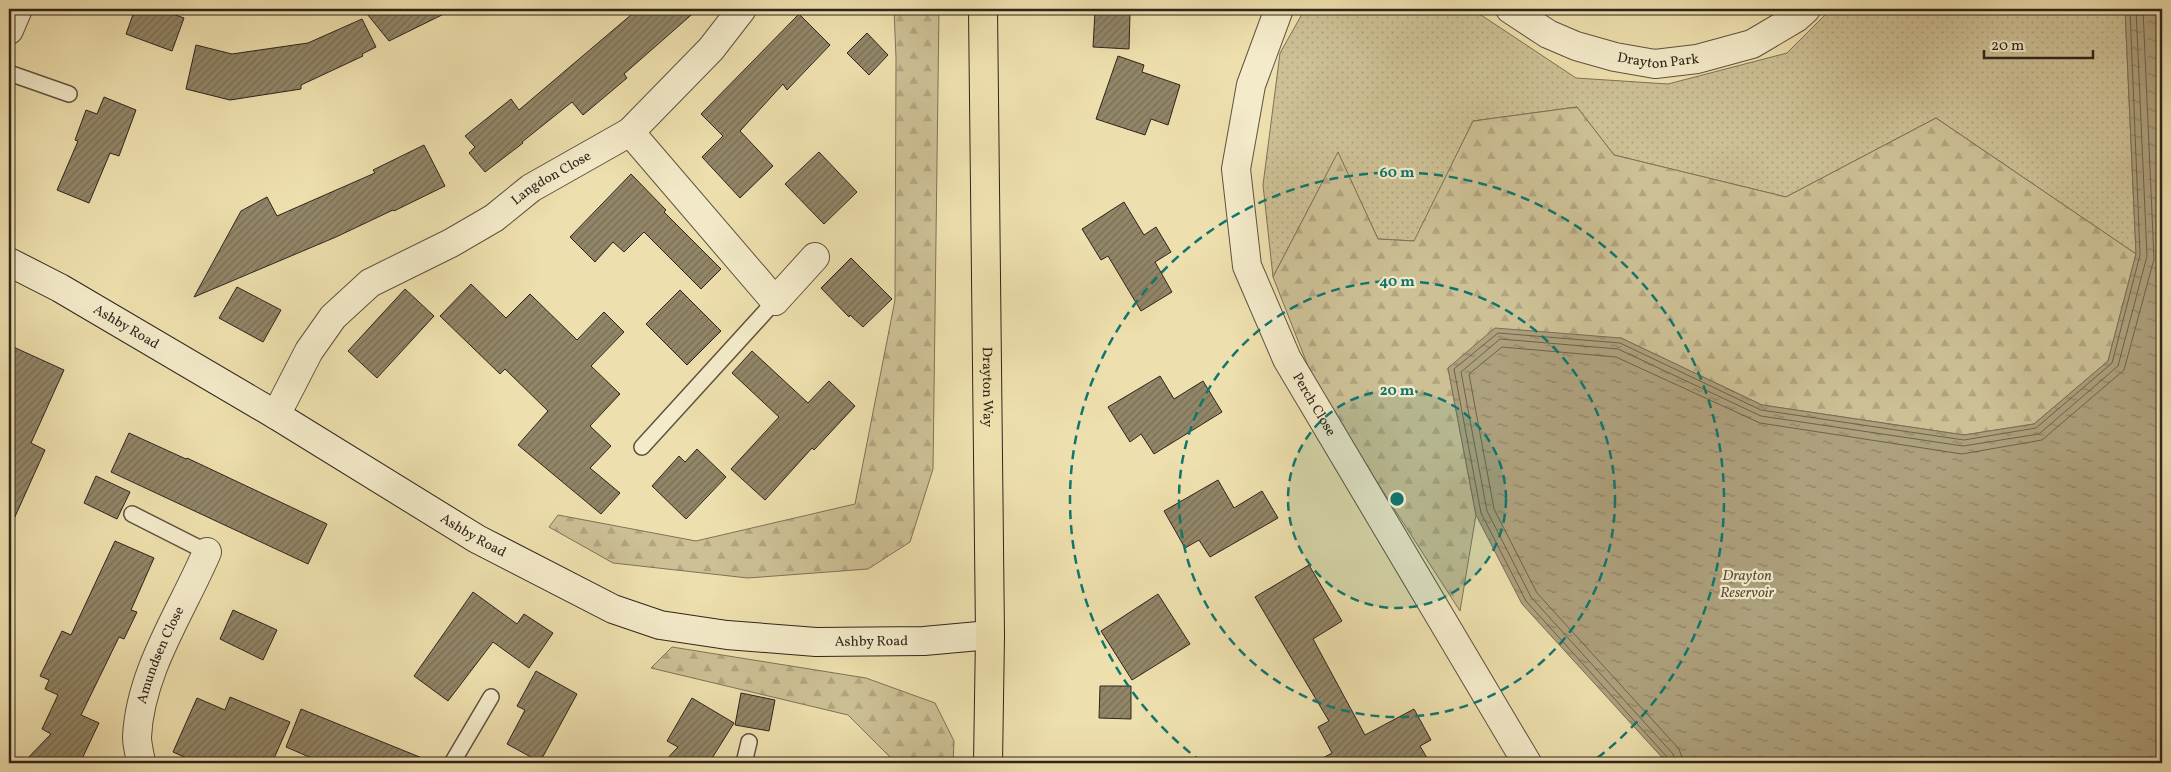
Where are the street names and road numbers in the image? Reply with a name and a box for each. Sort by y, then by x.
street label: Drayton Park [1616,48,1700,74]
street label: Langdon Close [507,146,595,210]
street label: Ashby Road [90,300,163,354]
street label: Drayton Way [977,347,997,428]
street label: Perch Close [1288,369,1340,440]
street label: Ashby Road [437,509,510,562]
street label: Amundsen Close [132,603,189,706]
street label: Ashby Road [835,632,908,651]

